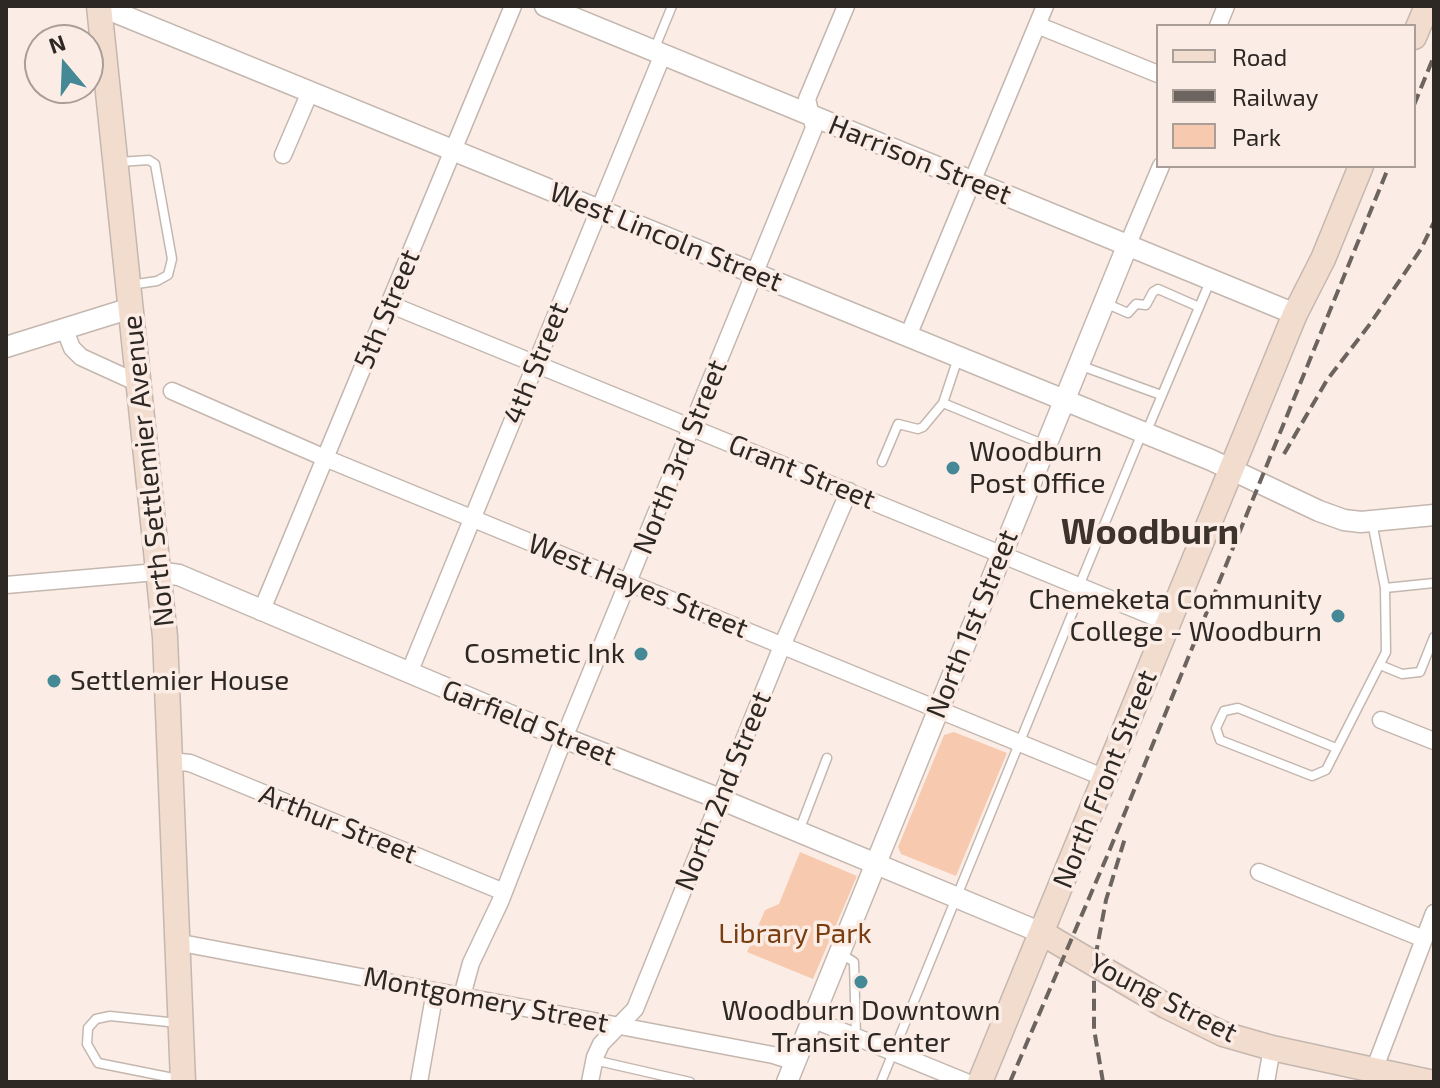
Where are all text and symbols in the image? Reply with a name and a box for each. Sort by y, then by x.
north arrow [24,24,104,104]
legend [1156,24,1416,168]
text: N [45,28,69,58]
text: Road [1232,42,1287,71]
text: Railway [1232,82,1318,111]
street label: Harrison Street [824,108,1016,212]
text: Park [1232,122,1281,151]
street label: West Lincoln Street [545,175,787,299]
street label: 5th Street [347,244,427,374]
street label: 4th Street [496,297,576,429]
street label: North Settlemier Avenue [115,313,181,629]
street label: North 3rd Street [626,355,734,559]
street label: Grant Street [724,427,880,517]
place label: Woodburn Post Office [969,435,1106,501]
marker: Woodburn Post Office [944,459,962,477]
district label: Woodburn [1061,510,1239,554]
street label: North 1st Street [919,525,1025,723]
street label: West Hayes Street [523,527,753,645]
place label: Chemeketa Community College - Woodburn [1028,583,1322,649]
marker: Chemeketa Community College - Woodburn [1329,607,1347,625]
place label: Cosmetic Ink [464,637,625,671]
marker: Cosmetic Ink [632,645,650,663]
place label: Settlemier House [70,664,289,698]
street label: North Front Street [1046,665,1164,893]
marker: Settlemier House [45,672,63,690]
street label: Garfield Street [437,673,621,773]
street label: North 2nd Street [668,686,778,896]
street label: Arthur Street [254,777,422,871]
park label: Library Park [718,917,872,951]
street label: Young Street [1083,946,1243,1050]
street label: Montgomery Street [361,960,611,1040]
marker: Woodburn Downtown Transit Center [852,973,870,991]
place label: Woodburn Downtown Transit Center [721,994,1001,1060]

